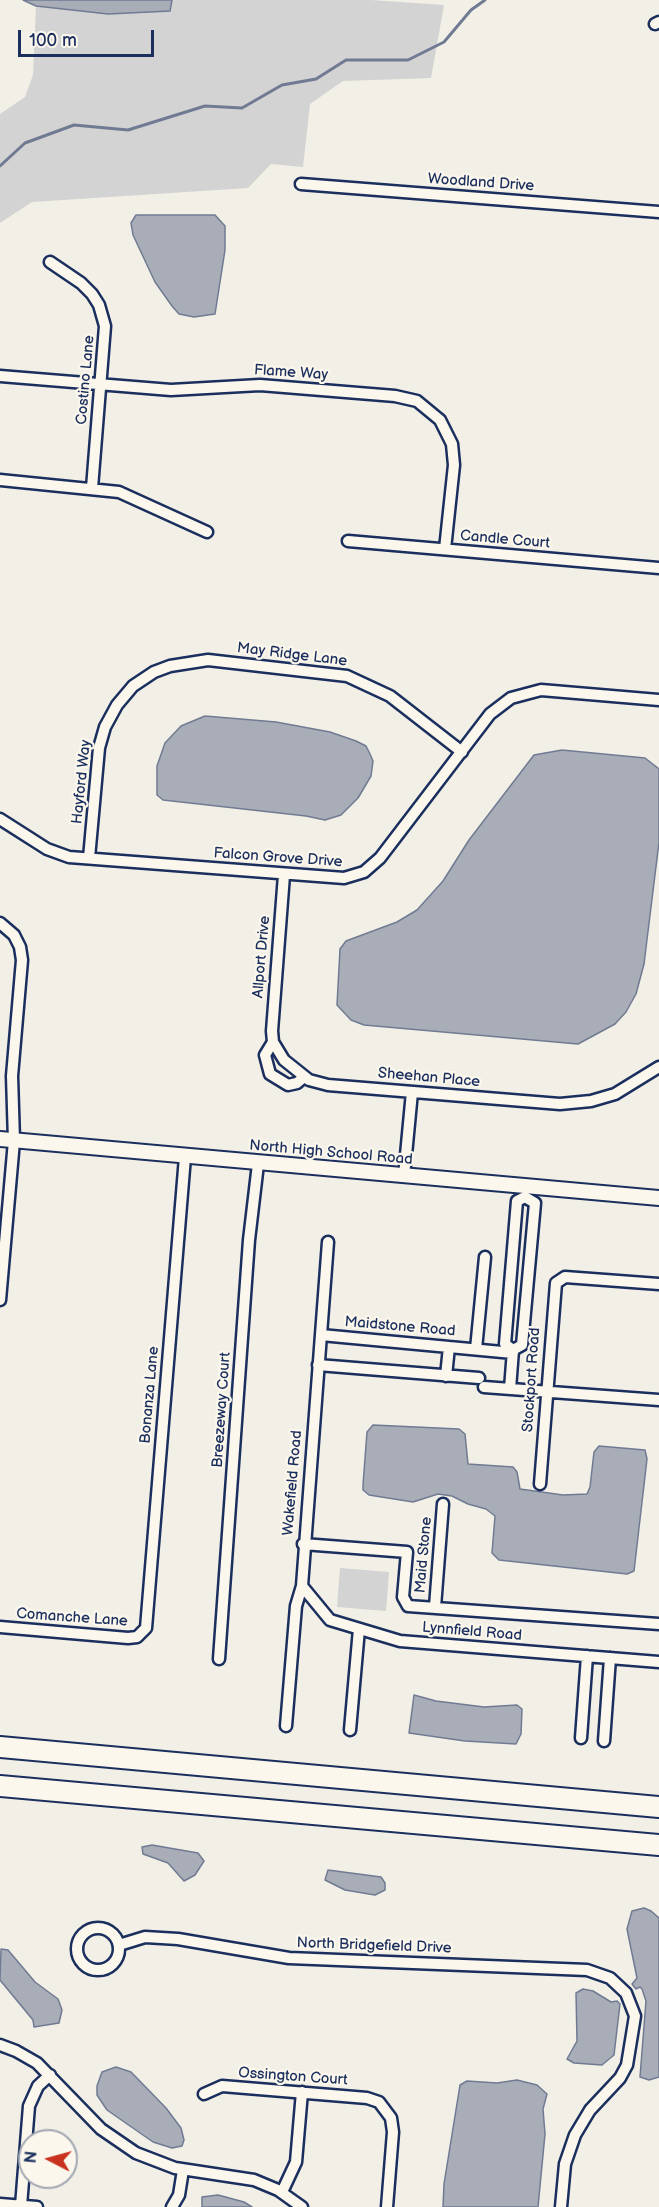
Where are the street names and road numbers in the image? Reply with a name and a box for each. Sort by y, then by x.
street label: Woodland Drive [427,170,535,196]
street label: Costino Lane [73,334,99,426]
street label: Flame Way [253,361,329,385]
street label: Candle Court [459,527,551,553]
street label: May Ridge Lane [236,639,348,671]
street label: Hayford Way [69,739,95,825]
street label: Falcon Grove Drive [213,845,343,871]
street label: Allport Drive [249,915,275,999]
street label: Sheehan Place [377,1065,481,1091]
street label: North High School Road [249,1137,413,1169]
street label: Maidstone Road [344,1313,456,1341]
street label: Stockport Road [519,1327,545,1433]
street label: Bonanza Lane [137,1346,163,1444]
street label: Breezeway Court [209,1352,235,1468]
street label: Wakefield Road [279,1430,307,1536]
street label: Maid Stone [412,1516,436,1594]
street label: Comanche Lane [16,1605,128,1631]
street label: Lynnfield Road [421,1619,523,1645]
street label: North Bridgefield Drive [296,1934,452,1958]
street label: Ossington Court [238,2064,348,2090]

